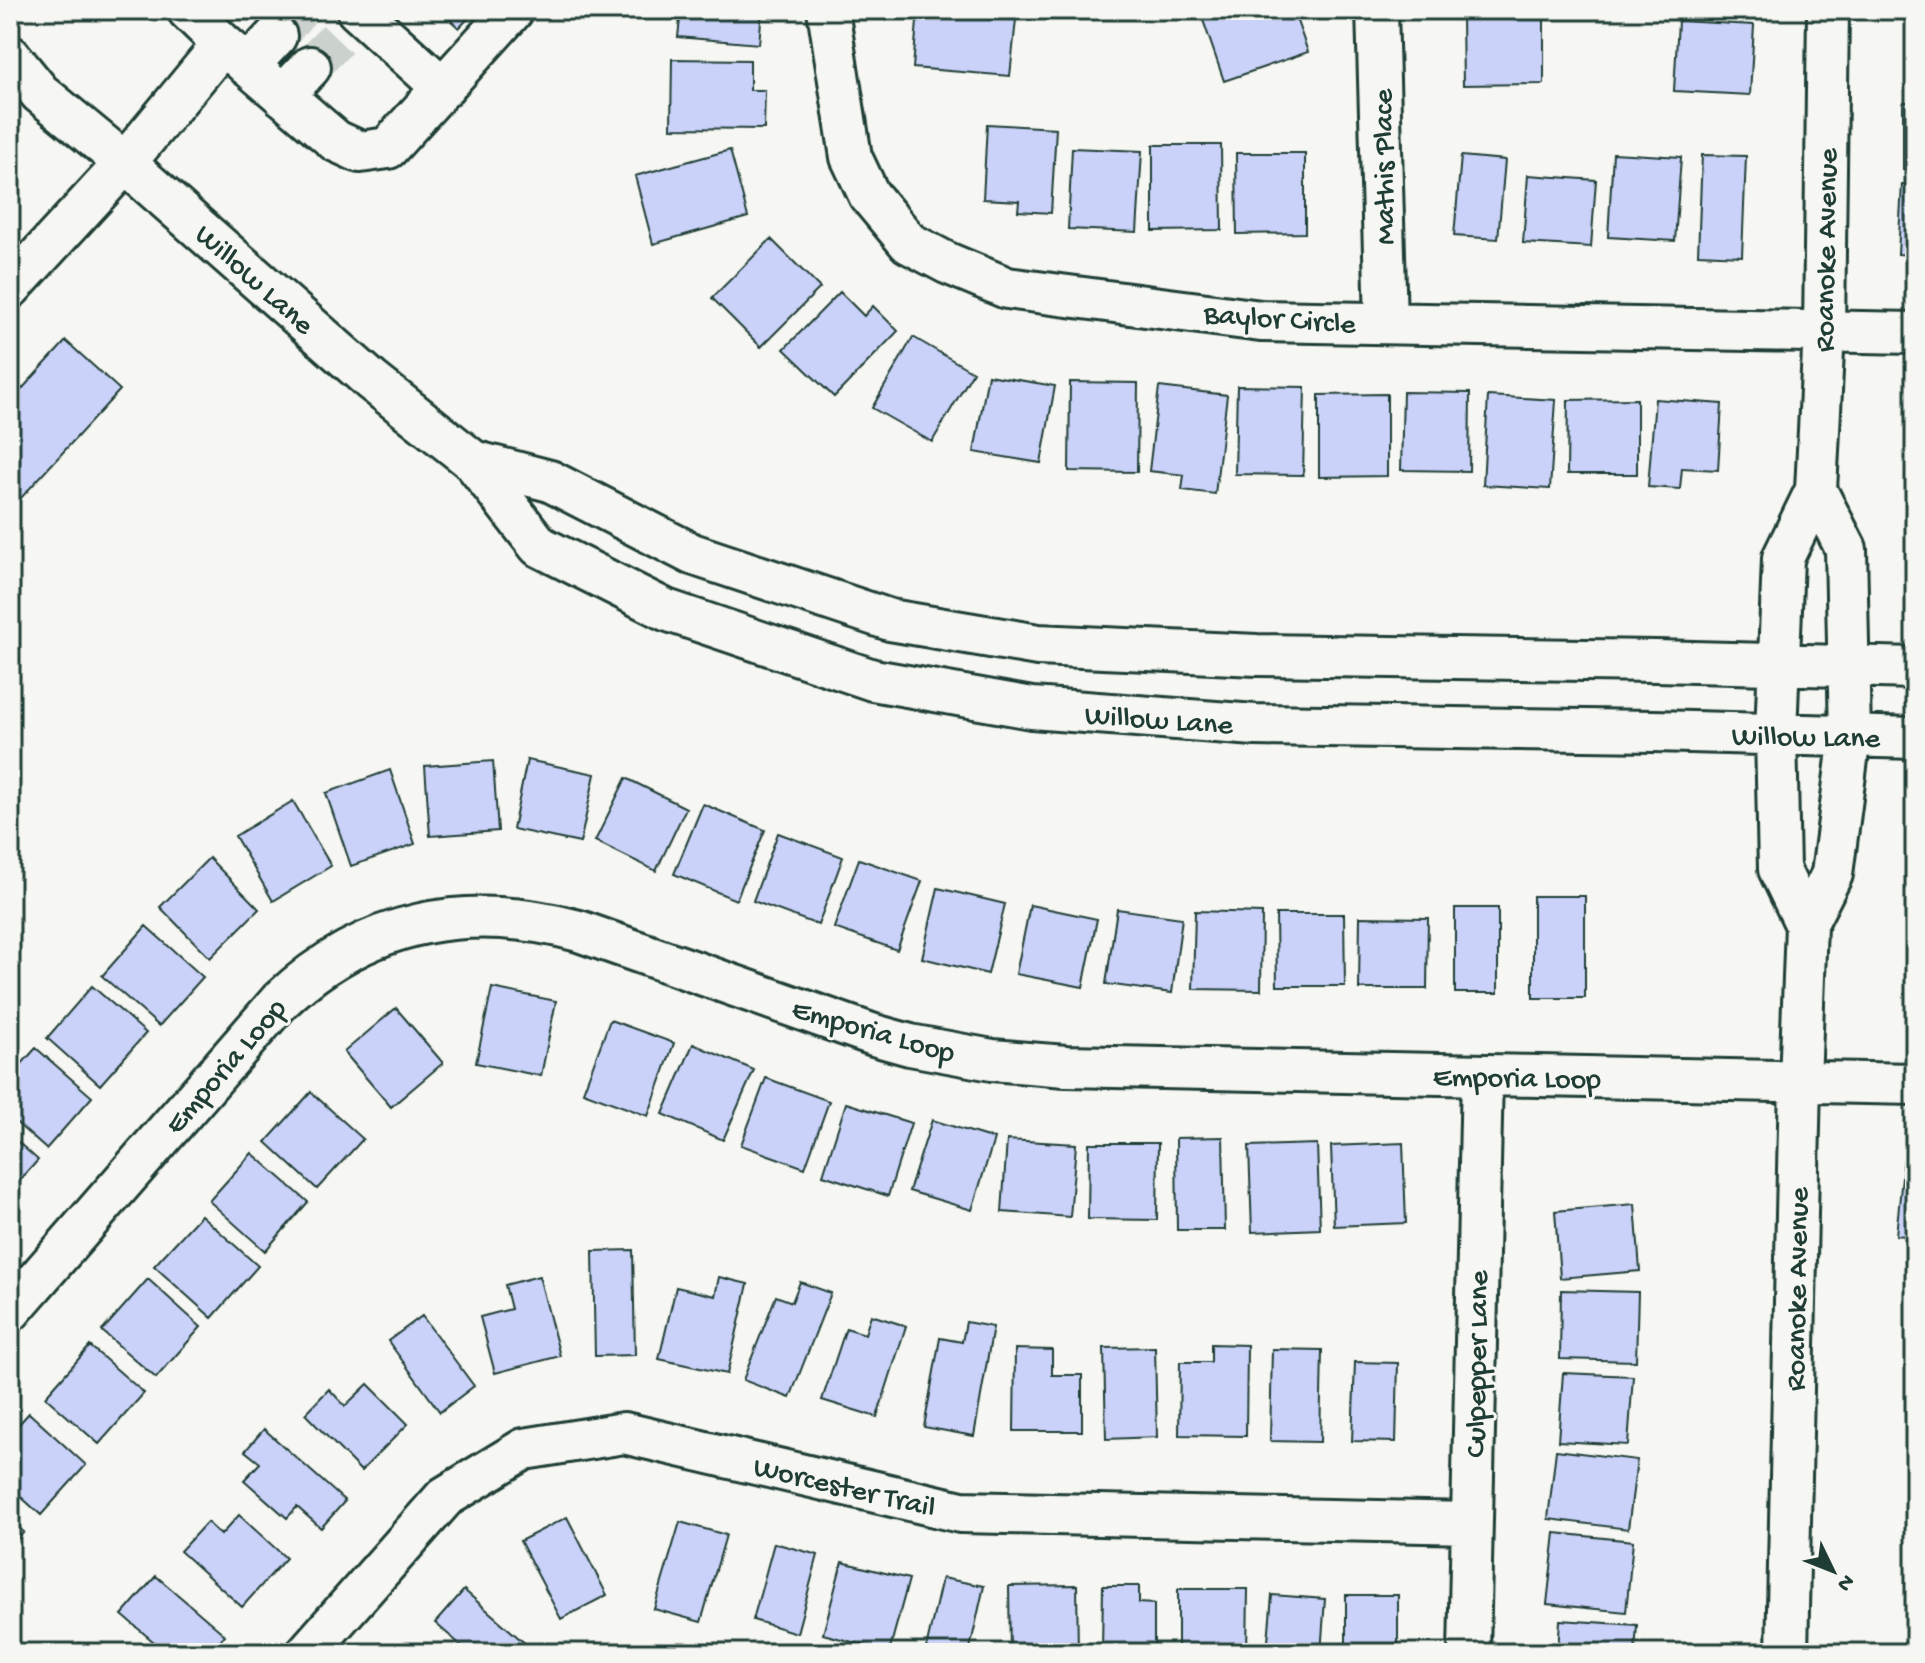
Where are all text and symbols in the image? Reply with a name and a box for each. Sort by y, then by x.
street label: Mathis Place [1368,88,1405,245]
street label: Roanoke Avenue [1809,147,1848,352]
street label: Willow Lane [186,219,320,344]
street label: Baylor Circle [1201,299,1357,344]
street label: Willow Lane [1083,700,1234,745]
street label: Willow Lane [1731,721,1881,758]
street label: Emporia Loop [159,993,296,1143]
street label: Emporia Loop [787,993,959,1073]
street label: Emporia Loop [1433,1062,1601,1099]
street label: Roanoke Avenue [1780,1186,1819,1391]
street label: Culpepper Lane [1460,1270,1499,1458]
street label: Worcester Trail [750,1451,938,1527]
north arrow [1793,1531,1873,1611]
text: N [1830,1568,1859,1596]

